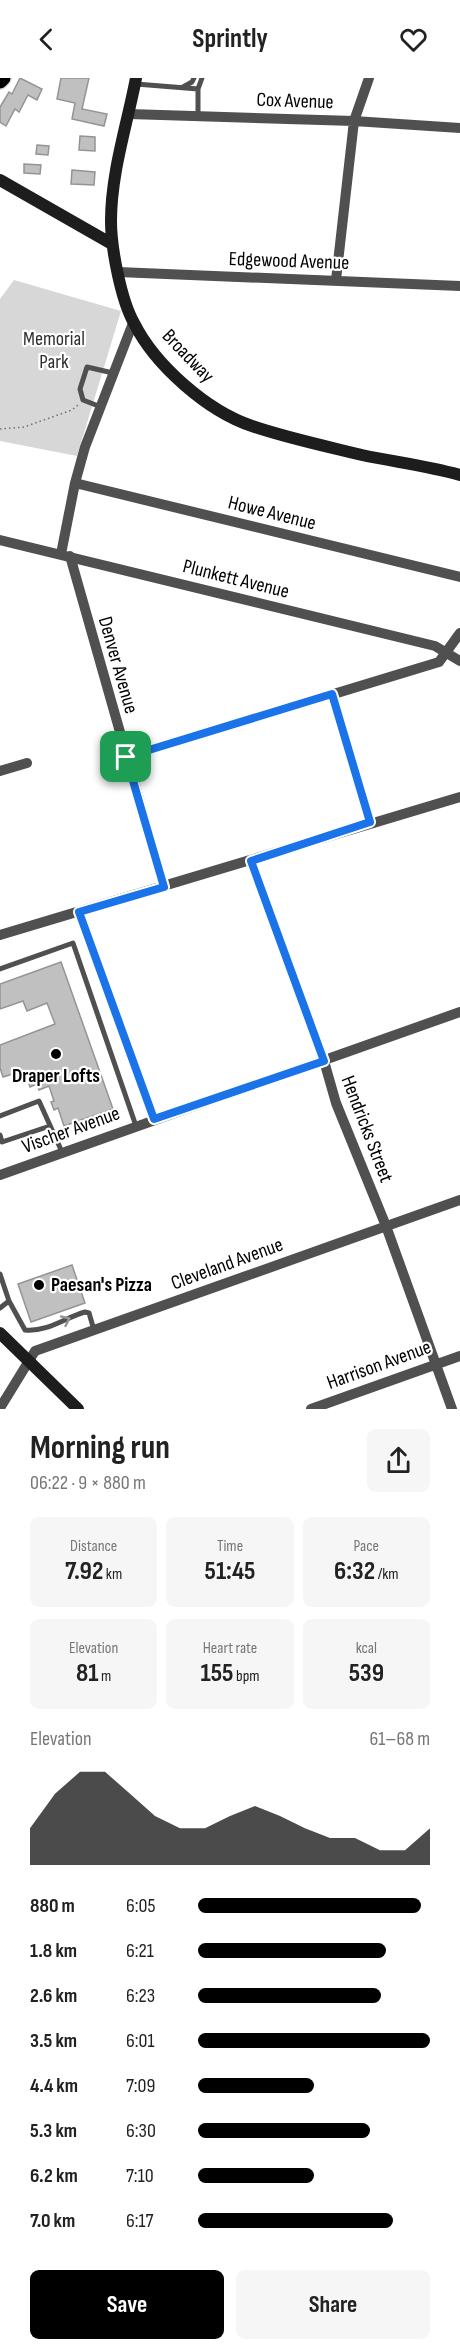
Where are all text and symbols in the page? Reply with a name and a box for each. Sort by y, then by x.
icon: back [30,23,63,56]
text: Sprintly [192,23,268,55]
icon: heart [397,23,430,56]
street label: Cox Avenue [256,88,334,114]
street label: Edgewood Avenue [228,247,350,275]
street label: Broadway [157,324,219,388]
park label: Memorial Park [23,327,85,374]
street label: Howe Avenue [226,491,318,535]
street label: Plunkett Avenue [180,554,292,604]
street label: Denver Avenue [93,614,143,716]
pin [100,731,151,782]
icon: arrive [109,740,142,773]
marker: Draper Lofts [49,1047,63,1061]
place label: Draper Lofts [12,1064,100,1088]
street label: Hendricks Street [336,1072,398,1186]
street label: Vischer Avenue [19,1101,123,1159]
street label: Cleveland Avenue [168,1233,286,1295]
place label: Paesan's Pizza [51,1273,152,1297]
marker: Paesan's Pizza [32,1278,46,1292]
one-way arrow [59,1315,70,1327]
street label: Harrison Avenue [324,1335,434,1395]
text: Morning run [30,1428,170,1468]
button: share [367,1429,430,1492]
text: 06:22 · 9 × 880 m [30,1471,146,1495]
text: Distance [70,1537,117,1556]
text: Time [217,1537,243,1556]
text: Pace [354,1537,379,1556]
text: 7.92 [65,1556,103,1587]
text: 51:45 [205,1556,255,1587]
text: 6:32 [334,1556,375,1587]
text: km [103,1565,122,1584]
text: /km [375,1565,399,1584]
text: Elevation [69,1639,118,1658]
text: Heart rate [203,1639,257,1658]
text: kcal [356,1639,377,1658]
text: 81 [76,1658,98,1689]
text: 155 [200,1658,233,1689]
text: 539 [349,1658,384,1689]
text: m [98,1667,111,1686]
text: bpm [233,1667,260,1686]
text: Elevation [30,1727,92,1751]
text: 61–68 m [370,1727,430,1751]
text: 880 m [30,1894,75,1918]
text: 6:05 [126,1894,155,1918]
text: 1.8 km [30,1939,77,1963]
text: 6:21 [126,1939,154,1963]
text: 2.6 km [30,1984,77,2008]
text: 6:23 [126,1984,155,2008]
text: 3.5 km [30,2029,77,2053]
text: 6:01 [126,2029,154,2053]
text: 4.4 km [30,2074,78,2098]
text: 7:09 [126,2074,155,2098]
text: 5.3 km [30,2119,77,2143]
text: 6:30 [126,2119,156,2143]
text: 6.2 km [30,2164,78,2188]
text: 7:10 [126,2164,154,2188]
text: 7.0 km [30,2209,75,2233]
text: 6:17 [126,2209,154,2233]
button: Save [30,2270,224,2339]
button: Share [236,2270,430,2339]

